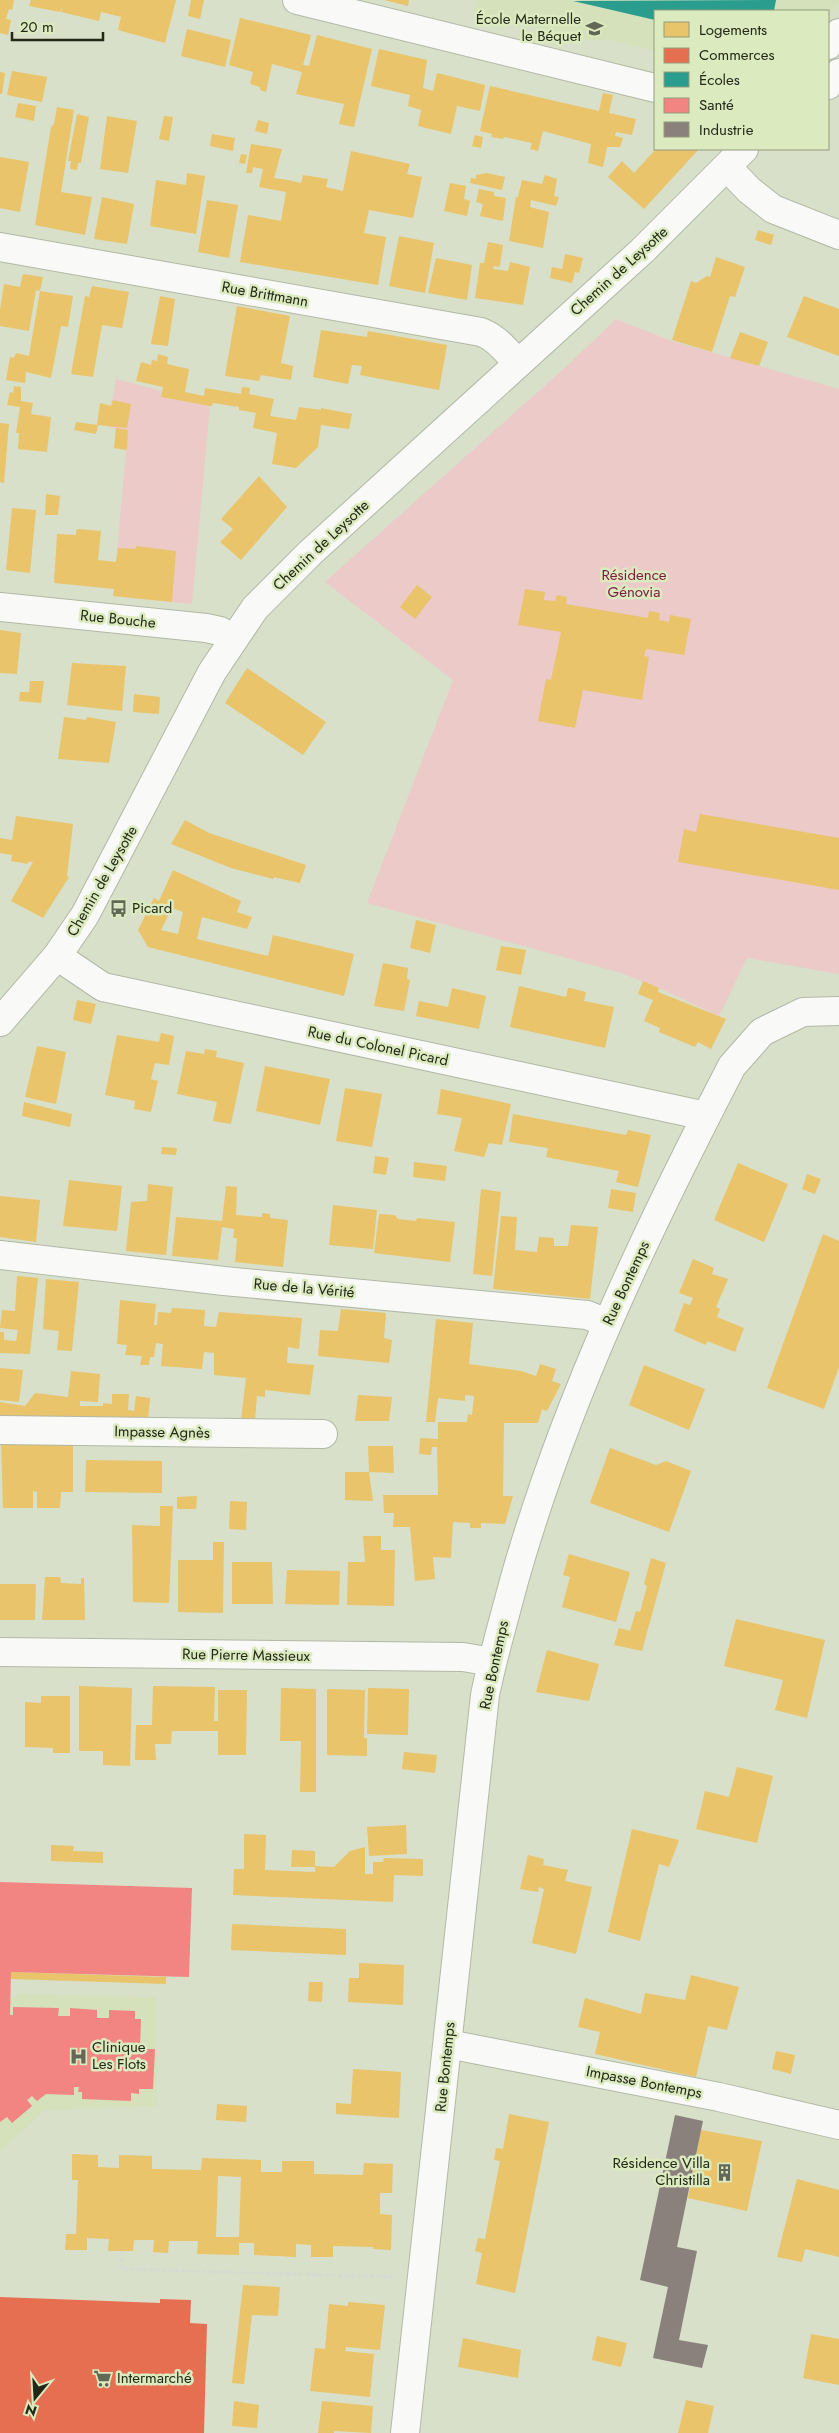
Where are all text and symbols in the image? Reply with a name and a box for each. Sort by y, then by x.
place label: École Maternelle le Béquet [476,8,581,47]
scale bar [12,10,104,42]
legend [654,10,829,150]
text: 20 m [20,16,54,38]
school or university icon: École Maternelle le Béquet [585,18,605,38]
text: Logements [699,19,767,41]
text: Commerces [699,44,774,66]
text: Écoles [699,69,740,91]
text: Santé [699,94,734,116]
text: Industrie [699,119,754,141]
street label: Chemin de Leysotte [565,221,673,321]
street label: Rue Brittmann [220,276,310,312]
street label: Chemin de Leysotte [268,494,374,596]
park label: Résidence Génovia [601,564,667,603]
street label: Rue Bouche [79,604,157,634]
street label: Chemin de Leysotte [61,821,143,940]
place label: Picard [132,897,172,919]
bus stop icon: Picard [108,898,128,918]
street label: Rue du Colonel Picard [306,1020,450,1072]
street label: Rue Bontemps [597,1237,655,1329]
street label: Rue de la Vérité [253,1273,356,1303]
street label: Impasse Agnès [114,1420,210,1444]
street label: Rue Bontemps [474,1618,514,1712]
street label: Rue Pierre Massieux [182,1643,311,1667]
street label: Rue Bontemps [429,2021,461,2113]
place label: Clinique Les Flots [92,2036,146,2075]
hospital icon: Clinique Les Flots [68,2046,88,2066]
street label: Impasse Bontemps [584,2060,704,2104]
place label: Résidence Villa Christilla [612,2152,710,2191]
building icon: Résidence Villa Christilla [714,2162,734,2182]
place label: Intermarché [117,2367,192,2389]
supermarket icon: Intermarché [93,2368,113,2388]
north arrow [10,2373,60,2423]
text: N [23,2399,39,2422]

